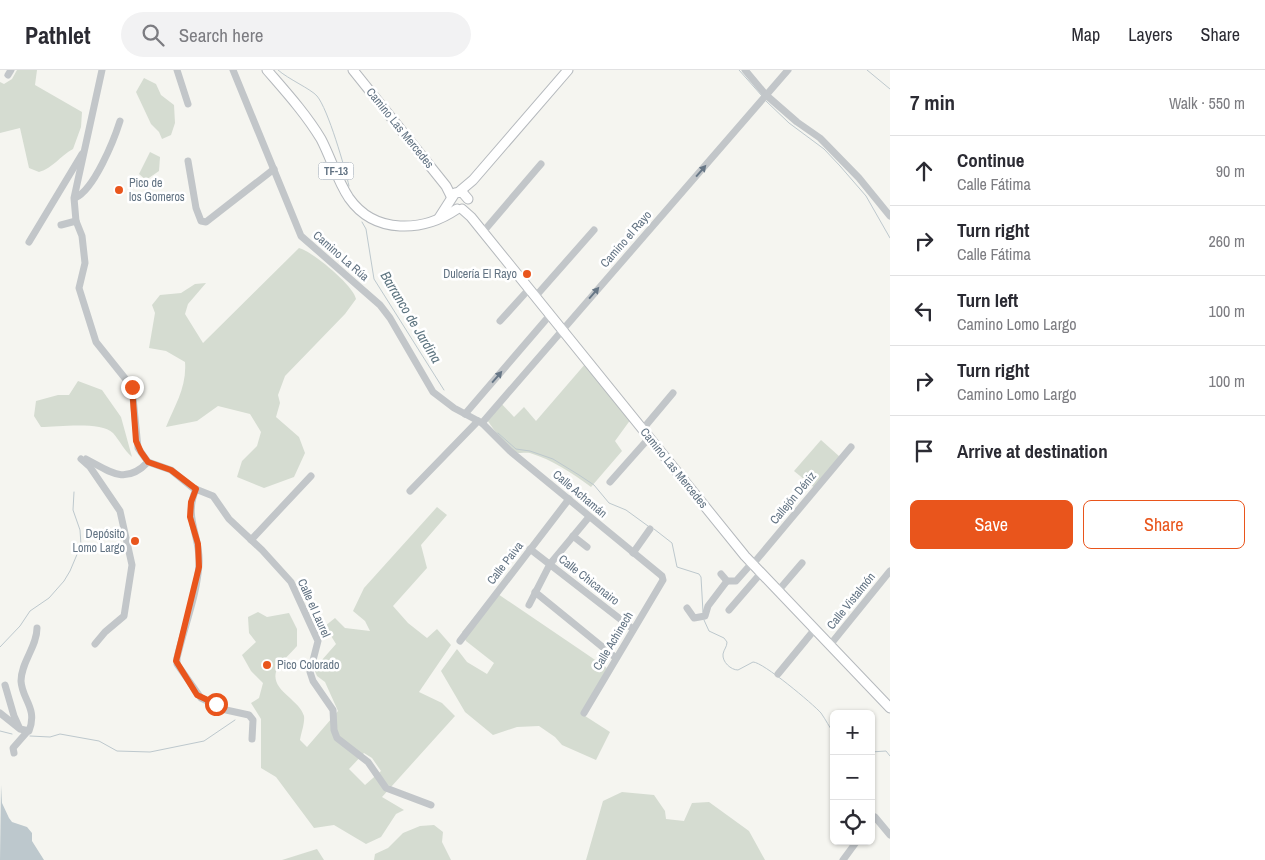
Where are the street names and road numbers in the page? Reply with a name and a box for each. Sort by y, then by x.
street label: Camino Las Mercedes [363,84,437,172]
road number: TF-13 [318,162,354,180]
street label: Camino el Rayo [597,207,655,271]
street label: Camino La Rúa [310,227,373,285]
street label: Camino Las Mercedes [637,424,711,512]
street label: Calle Achamán [550,467,610,521]
street label: Callejón Déniz [766,468,820,528]
street label: Calle Paiva [483,538,527,588]
street label: Calle Chicanairo [555,551,623,609]
street label: Calle Vistalmón [823,569,879,633]
street label: Calle el Laurel [294,576,334,640]
street label: Calle Achinech [589,609,637,673]

